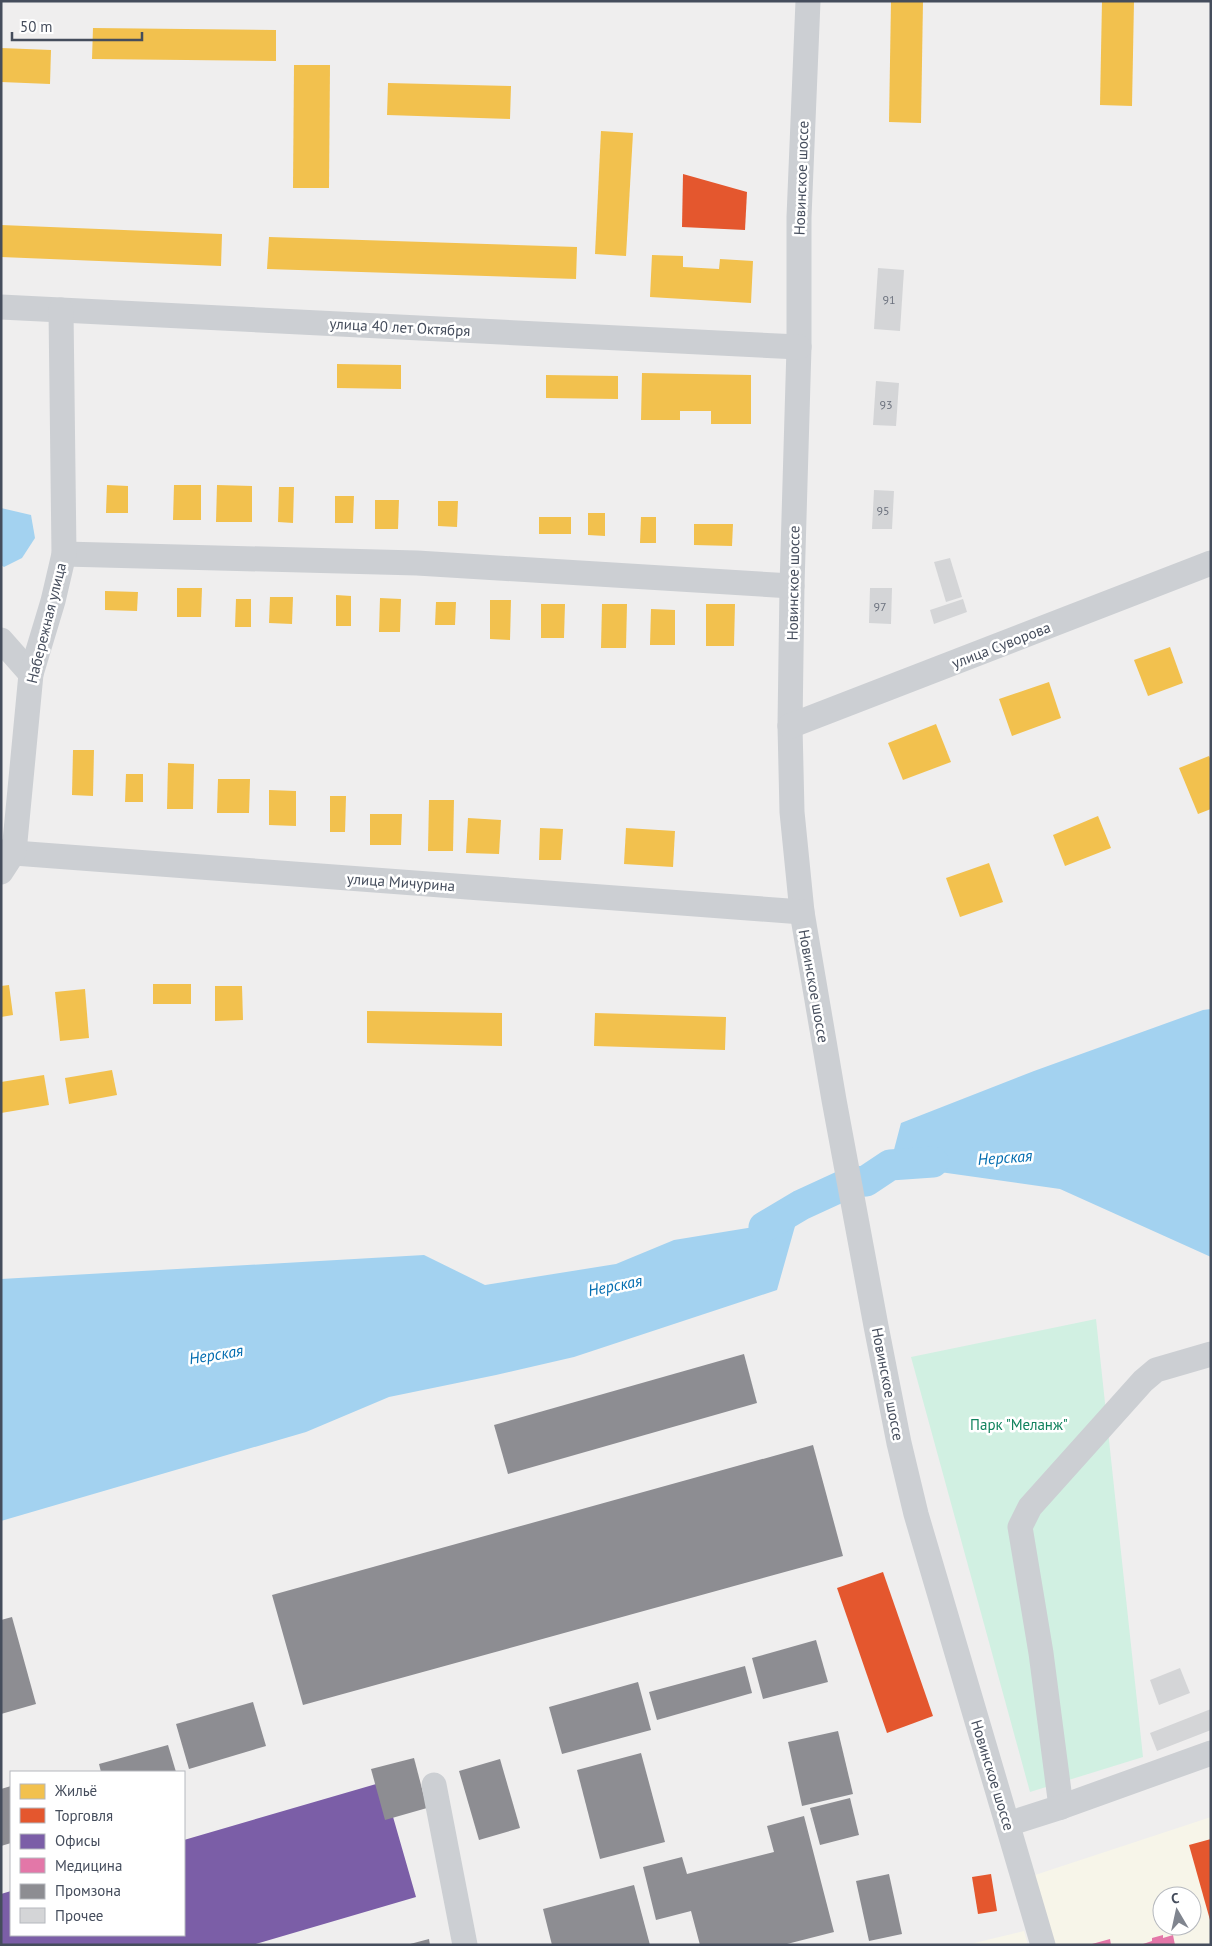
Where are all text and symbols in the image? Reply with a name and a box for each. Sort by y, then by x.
scale bar [12,10,142,42]
text: 50 m [20,17,53,36]
street label: Новинское шоссе [790,120,812,236]
house number: 91 [882,292,896,307]
street label: улица 40 лет Октября [329,314,471,340]
house number: 93 [879,397,893,412]
house number: 95 [876,503,890,518]
street label: Новинское шоссе [782,525,804,641]
street label: Набережная улица [22,561,70,685]
house number: 97 [873,599,887,614]
street label: улица Суворова [949,617,1053,673]
street label: улица Мичурина [346,869,456,895]
street label: Новинское шоссе [795,928,833,1044]
water label: Нерская [977,1145,1034,1169]
water label: Нерская [586,1270,644,1300]
street label: Новинское шоссе [868,1326,908,1442]
water label: Нерская [187,1340,245,1368]
park label: Парк "Меланж" [970,1415,1068,1434]
street label: Новинское шоссе [967,1717,1019,1833]
legend [10,1771,185,1936]
text: Жильё [54,1781,97,1800]
text: Торговля [55,1806,113,1825]
text: Офисы [55,1831,100,1850]
text: Медицина [55,1856,122,1875]
text: Промзона [55,1881,121,1900]
north arrow [1152,1886,1202,1936]
text: С [1170,1889,1180,1908]
text: Прочее [55,1906,103,1925]

